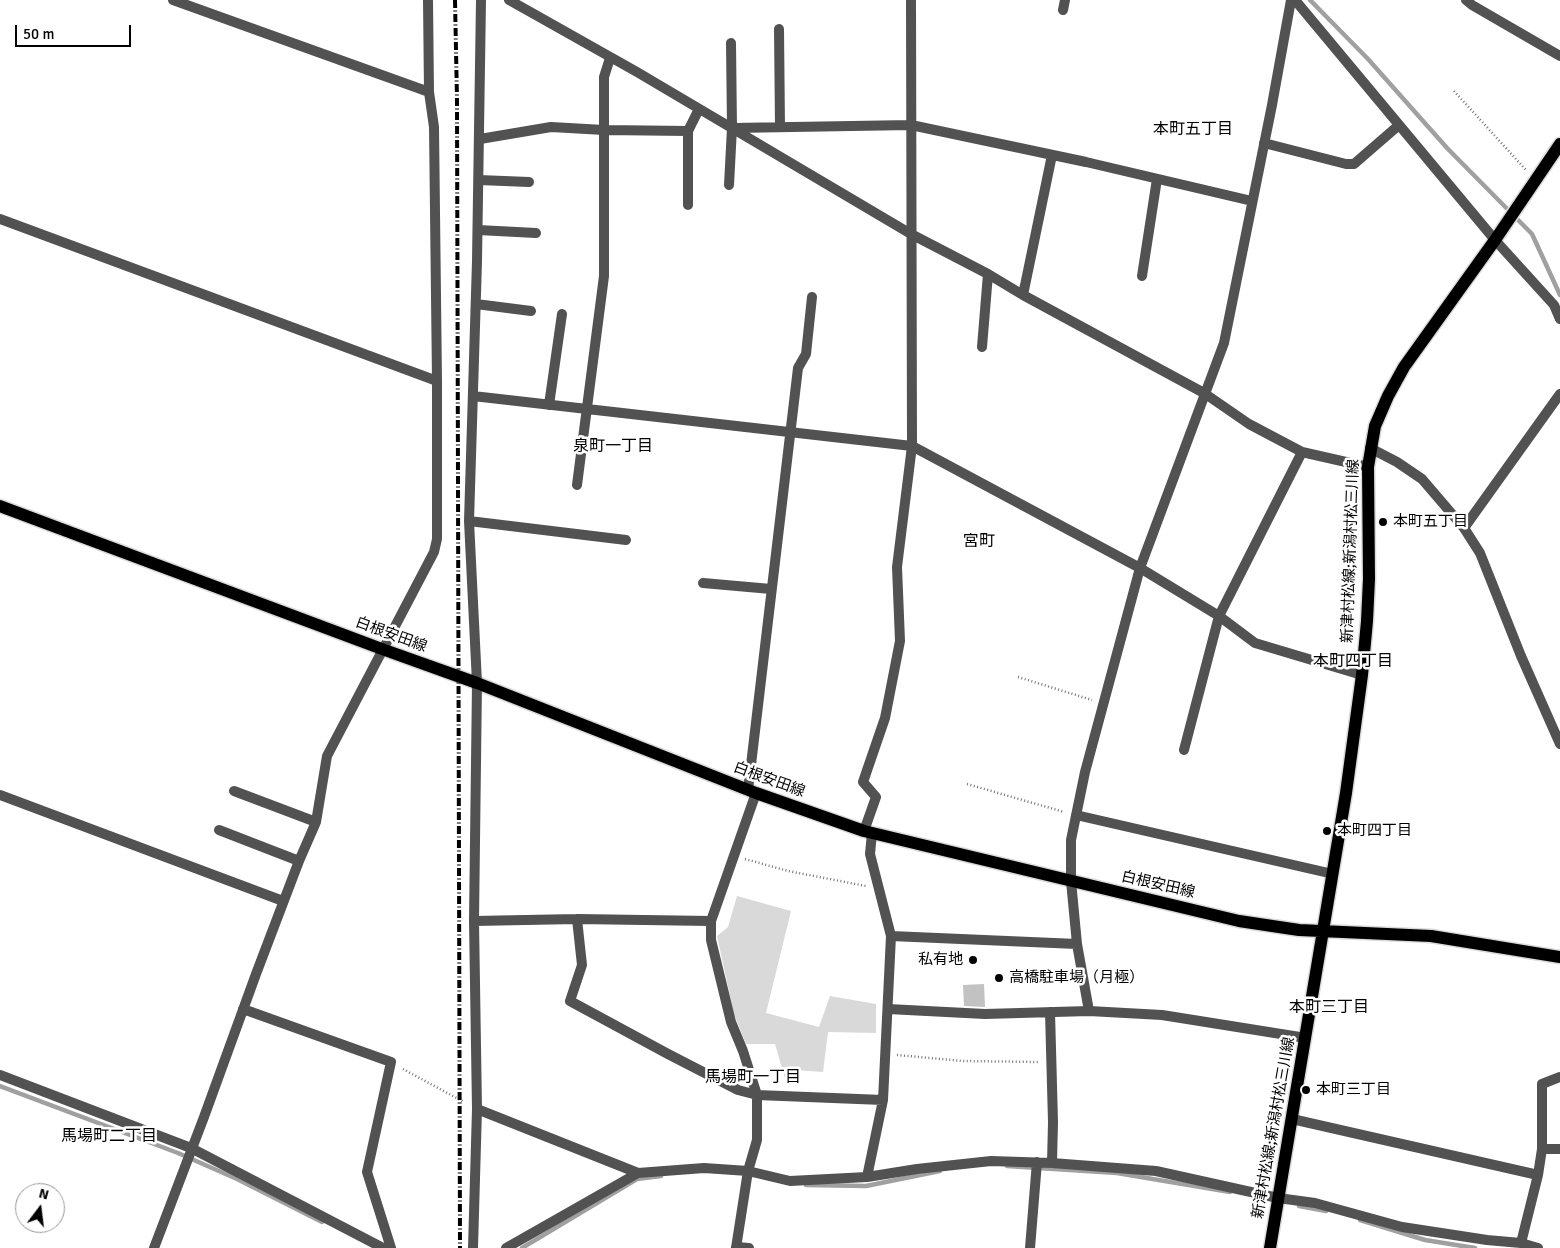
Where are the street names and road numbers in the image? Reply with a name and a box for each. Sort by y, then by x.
street label: 新津村松線;新潟村松三川線 [1339,459,1363,643]
street label: 白根安田線 [353,614,429,656]
street label: 白根安田線 [731,759,807,801]
street label: 白根安田線 [1119,868,1197,902]
street label: 新津村松線;新潟村松三川線 [1249,1036,1299,1220]

